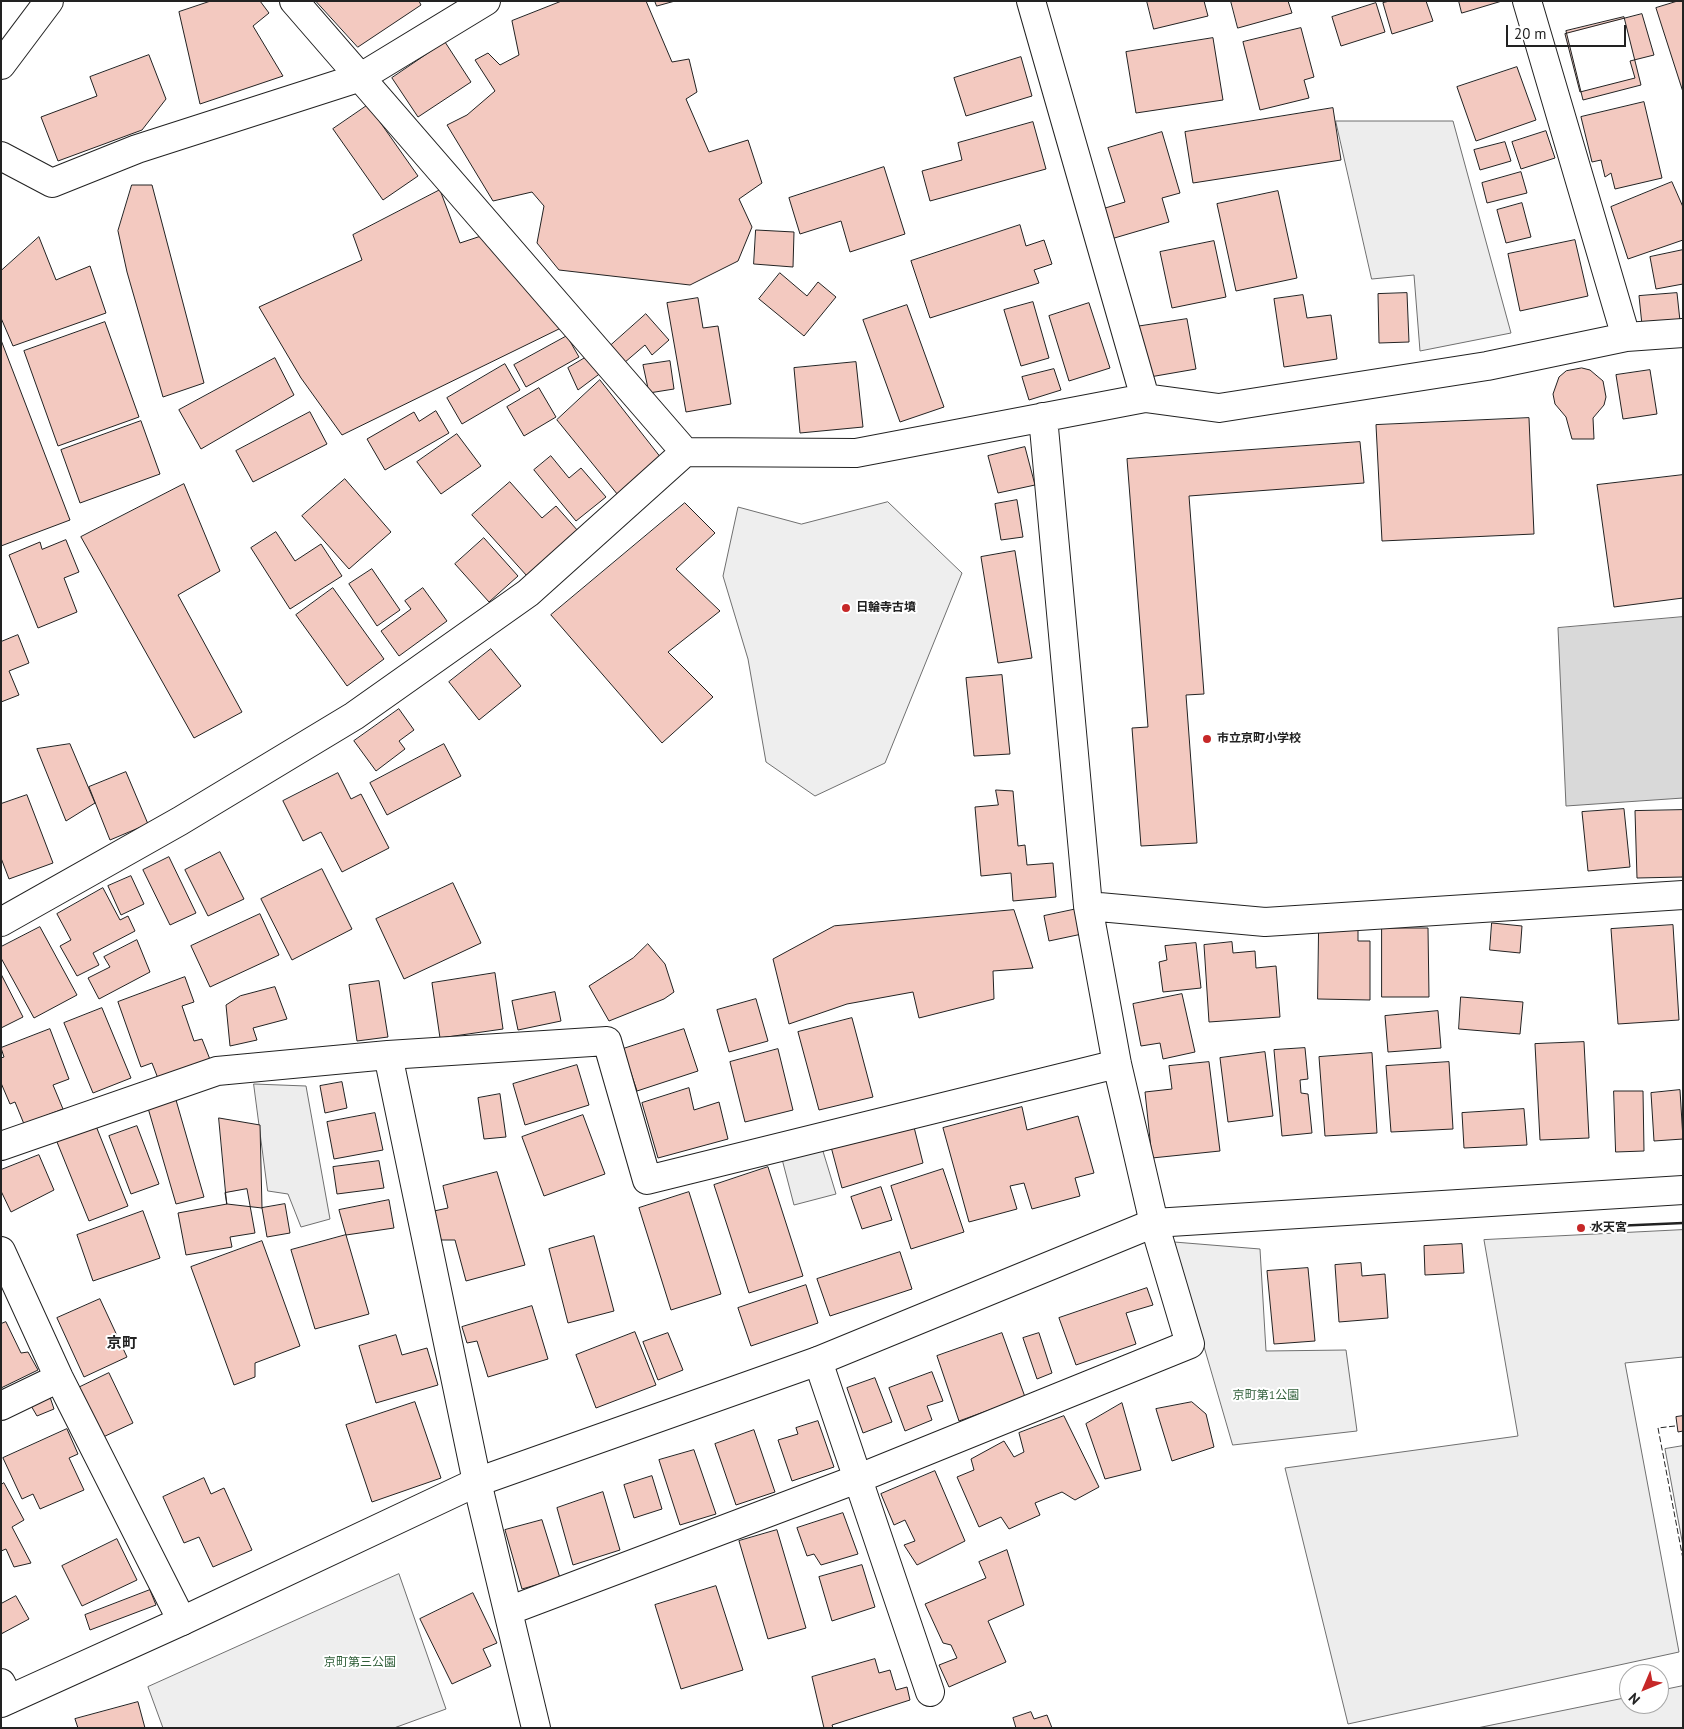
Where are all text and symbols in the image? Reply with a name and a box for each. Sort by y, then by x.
scale bar [1509,15,1629,47]
text: 20 m [1514,24,1547,43]
place label: 日輪寺古墳 [856,601,916,615]
marker: 日輪寺古墳 [840,602,852,614]
place label: 市立京町小学校 [1217,732,1301,746]
marker: 市立京町小学校 [1201,733,1213,745]
place label: 水天宮 [1591,1221,1627,1235]
marker: 水天宮 [1575,1222,1587,1234]
district label: 京町 [107,1335,137,1353]
park label: 京町第1公園 [1233,1389,1299,1403]
park label: 京町第三公園 [324,1656,396,1670]
north arrow [1619,1664,1669,1714]
text: N [1624,1689,1644,1709]

